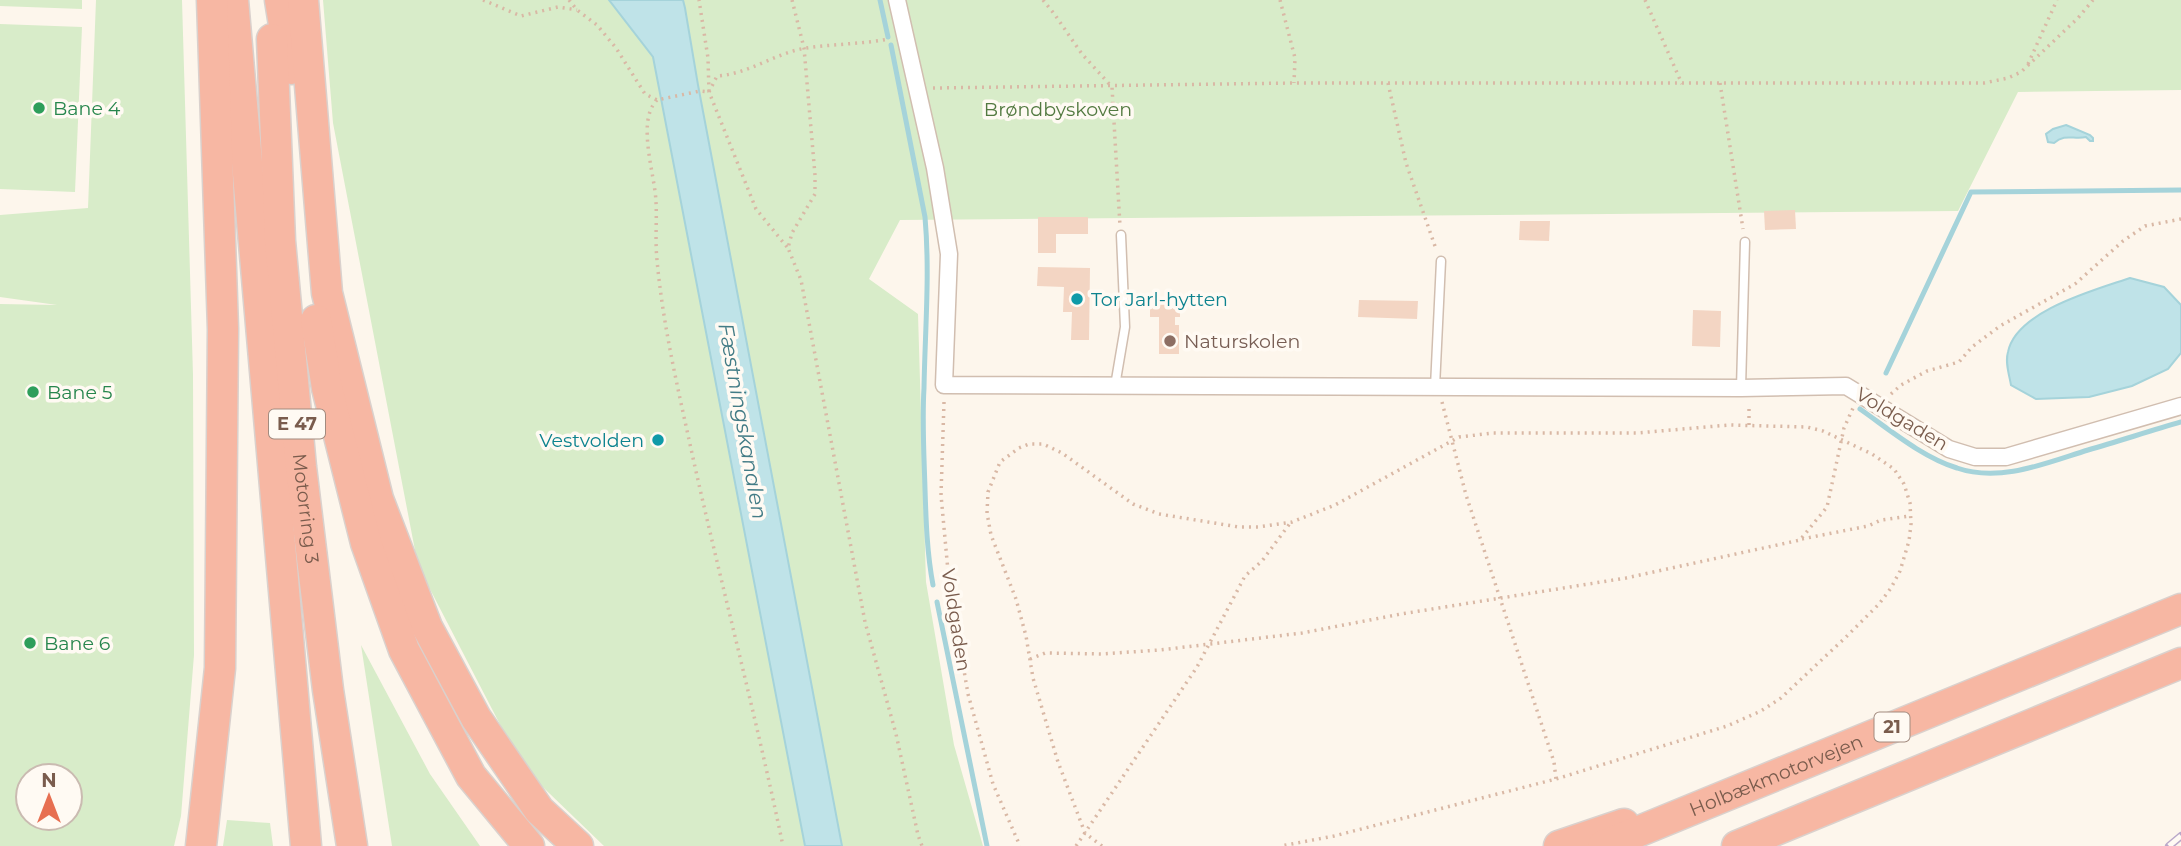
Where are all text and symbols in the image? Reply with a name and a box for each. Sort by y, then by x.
place label: Bane 4 [53,97,121,120]
park label: Brøndbyskoven [984,98,1132,121]
marker: Bane 4 [31,100,47,116]
place label: Tor Jarl-hytten [1091,288,1228,311]
marker: Tor Jarl-hytten [1069,291,1085,307]
water label: Fæstningskanalen [713,321,773,521]
place label: Naturskolen [1184,330,1300,353]
marker: Naturskolen [1162,333,1178,349]
place label: Bane 5 [47,381,113,404]
street label: Voldgaden [1852,382,1952,456]
marker: Bane 5 [25,384,41,400]
road number: E 47 [269,410,325,438]
place label: Vestvolden [539,429,644,452]
marker: Vestvolden [650,432,666,448]
street label: Motorring 3 [288,452,324,565]
street label: Voldgaden [937,567,975,673]
place label: Bane 6 [44,632,110,655]
marker: Bane 6 [22,635,38,651]
road number: 21 [1874,712,1910,742]
street label: Holbækmotorvejen [1686,729,1866,821]
north arrow [14,762,84,832]
text: N [41,769,57,792]

